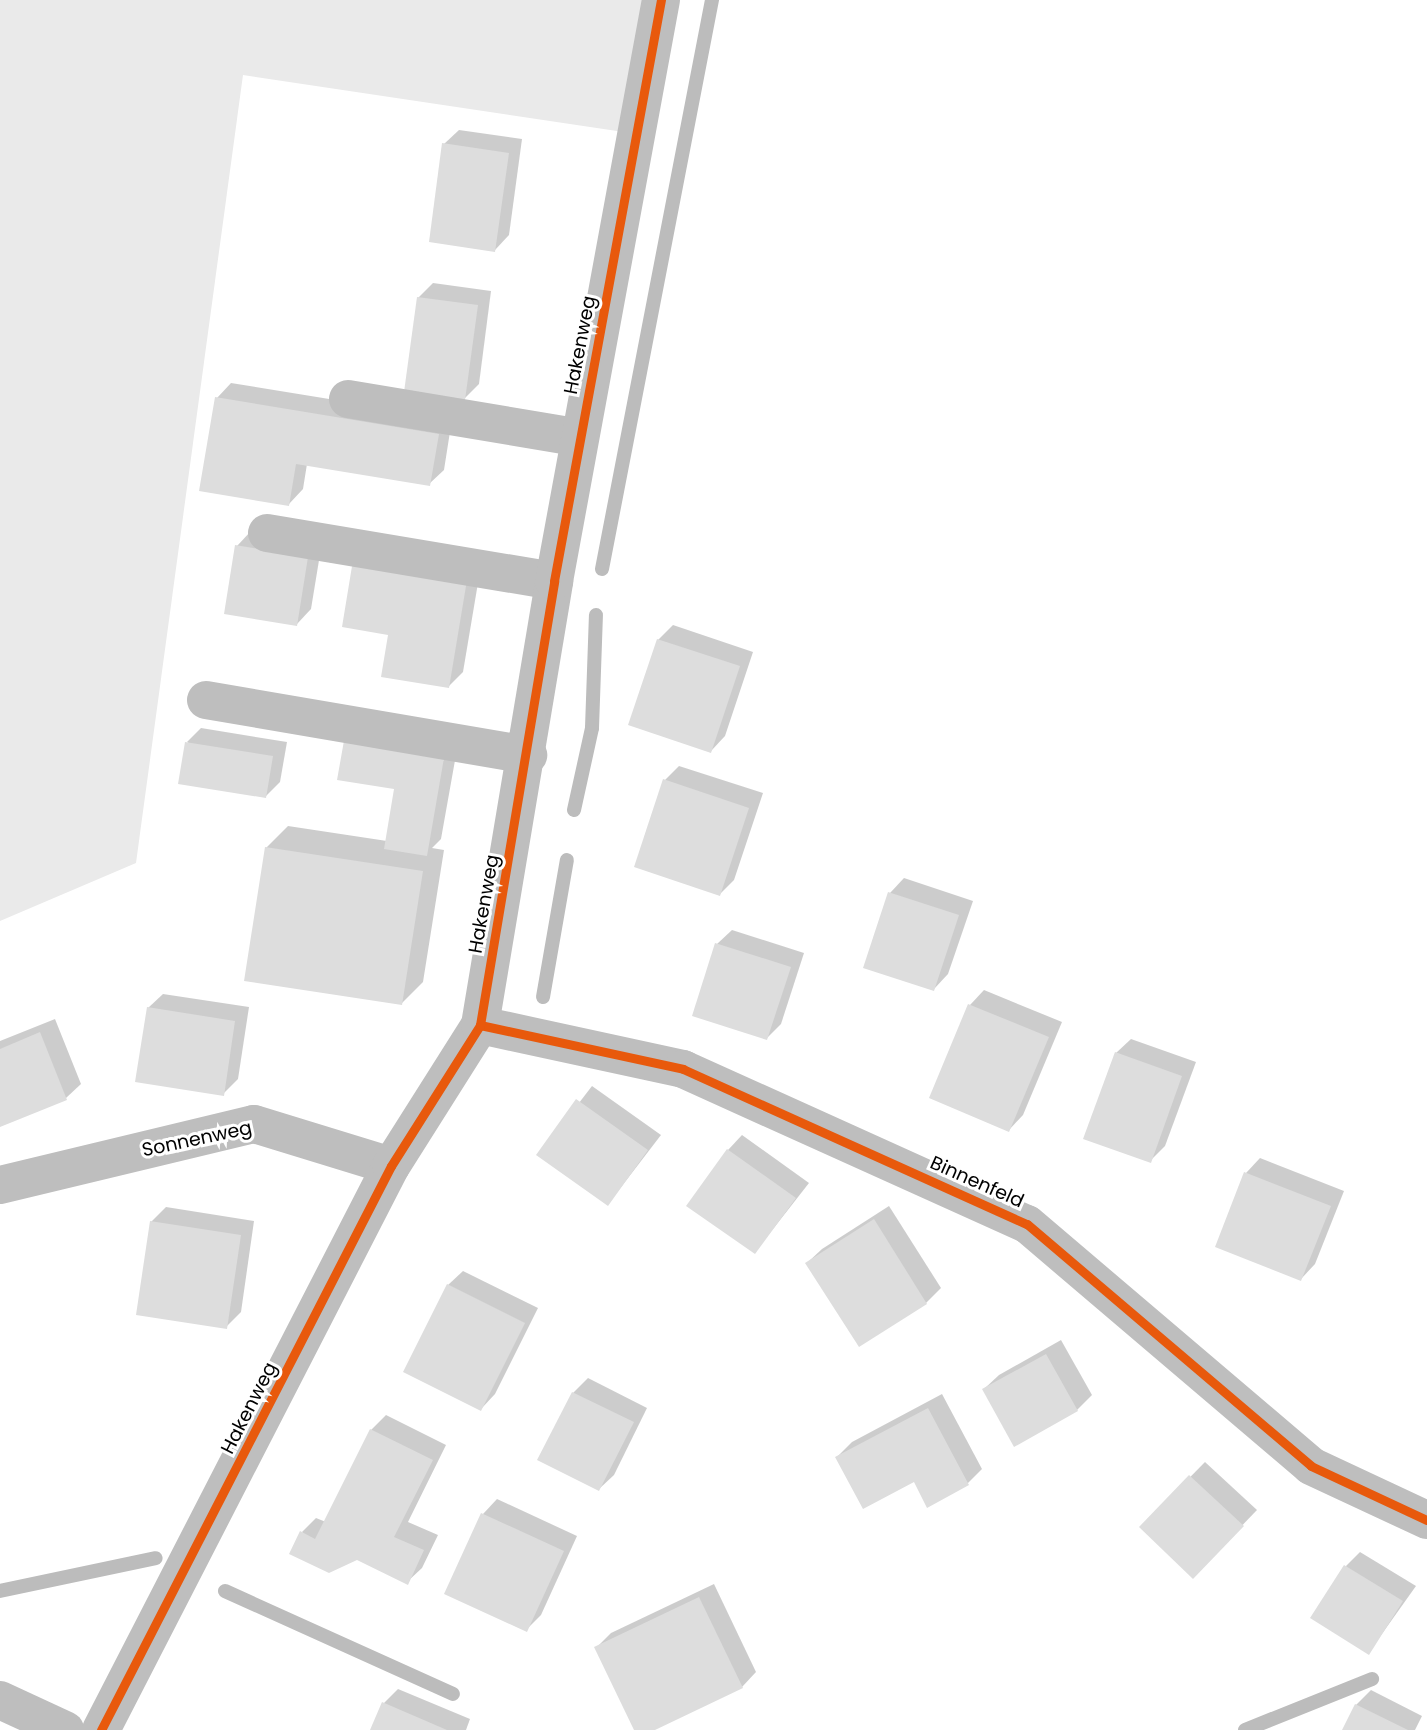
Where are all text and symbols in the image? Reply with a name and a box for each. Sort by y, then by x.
street label: Hakenweg [559,294,601,396]
street label: Hakenweg [464,853,504,955]
street label: Sonnenweg [140,1116,254,1162]
street label: Binnenfeld [927,1151,1027,1213]
street label: Hakenweg [216,1358,282,1458]

